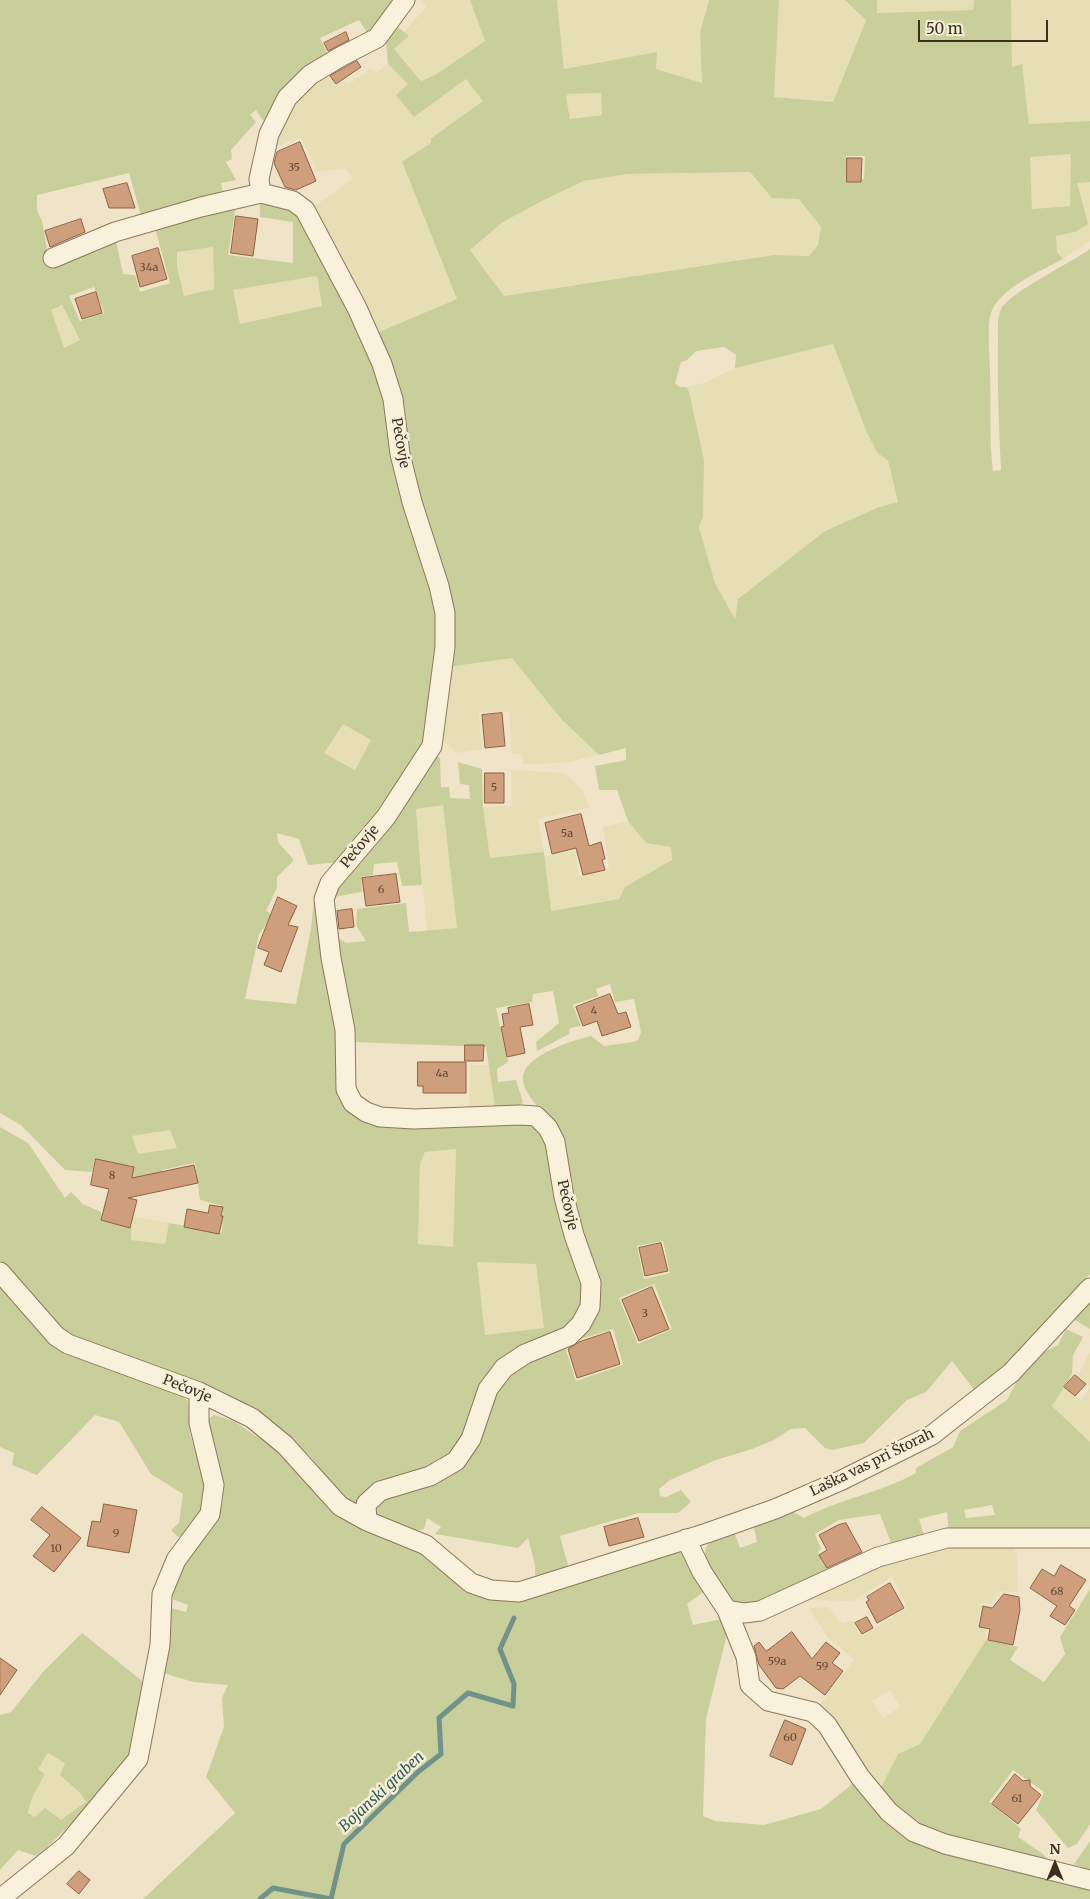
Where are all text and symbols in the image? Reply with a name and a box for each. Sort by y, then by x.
scale bar [920,10,1050,42]
text: 50 m [926,19,963,38]
house number: 35 [288,161,300,175]
house number: 34a [140,261,158,275]
street label: Pečovje [387,416,413,470]
house number: 5 [491,781,497,795]
street label: Pečovje [337,822,383,872]
house number: 5a [561,827,573,841]
house number: 6 [378,883,384,897]
house number: 4 [591,1004,597,1018]
house number: 4a [436,1067,448,1081]
house number: 8 [109,1169,115,1183]
street label: Pečovje [553,1178,581,1232]
house number: 3 [642,1307,648,1321]
street label: Pečovje [160,1372,214,1406]
street label: Laška vas pri Štorah [807,1426,937,1500]
house number: 9 [113,1527,119,1541]
house number: 10 [50,1542,62,1556]
house number: 68 [1050,1585,1064,1599]
house number: 59a [768,1655,786,1669]
house number: 59 [816,1660,828,1674]
house number: 60 [783,1731,797,1745]
water label: Bojanski graben [336,1748,428,1836]
house number: 61 [1012,1792,1022,1806]
north arrow [1030,1839,1080,1889]
text: N [1049,1840,1061,1858]

